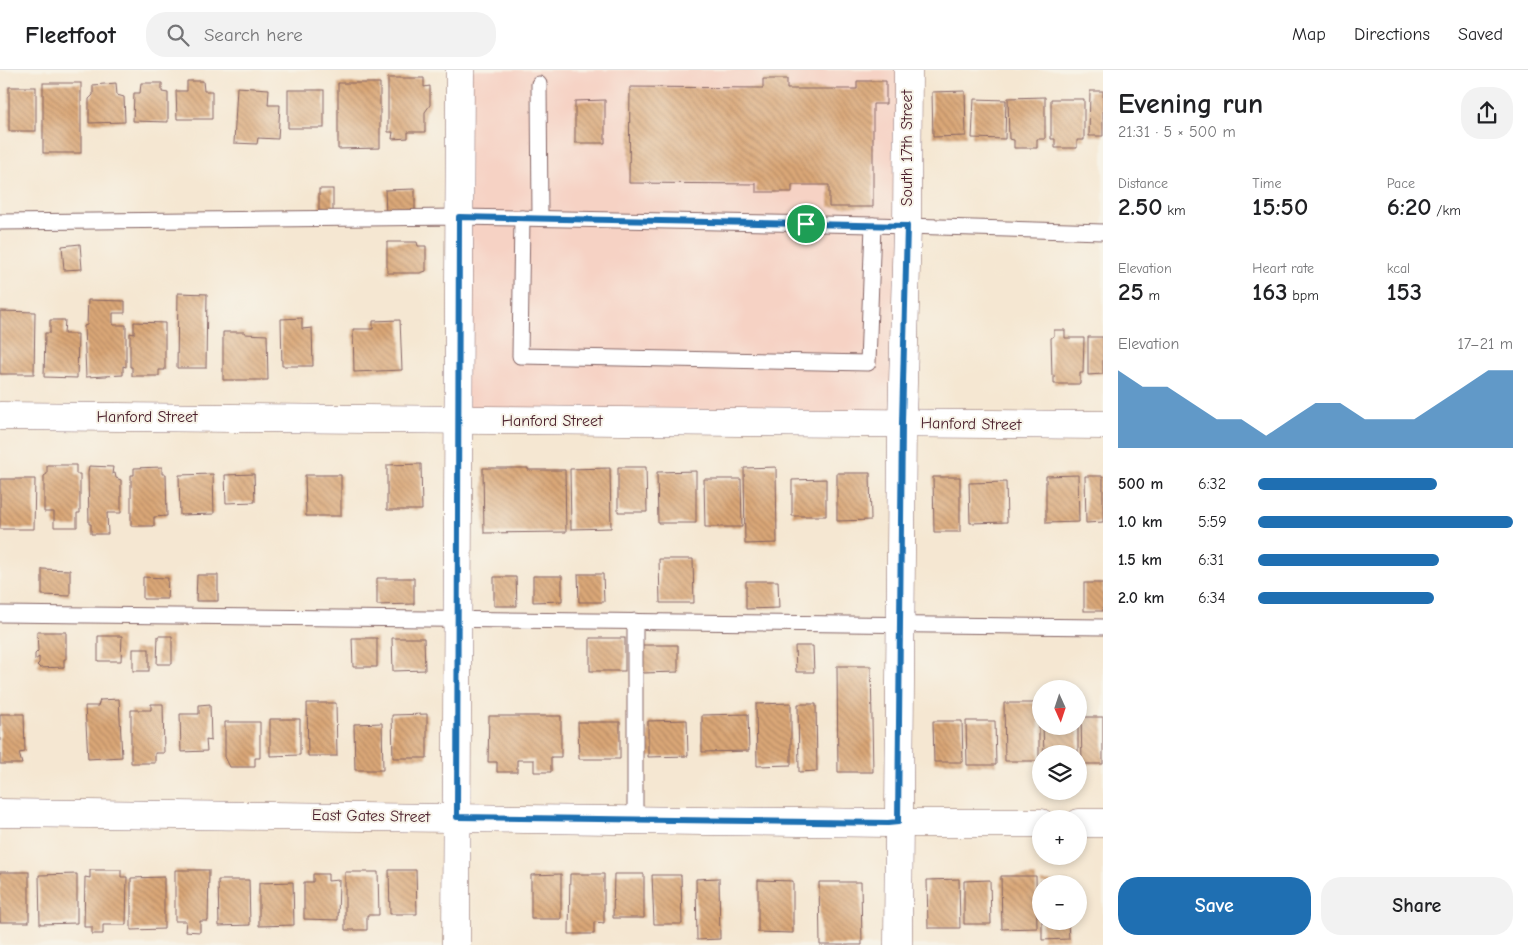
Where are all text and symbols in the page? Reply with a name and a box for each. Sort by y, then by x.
search box [146,12,496,57]
text: Fleetfoot [25,21,116,49]
icon: search [164,21,192,49]
text: Search here [204,24,303,46]
text: Map [1292,24,1326,45]
text: Directions [1354,24,1430,45]
text: Saved [1458,24,1503,45]
button: share [1461,87,1513,139]
text: Evening run [1118,88,1263,120]
street label: South 17th Street [898,89,916,206]
text: 21:31 · 5 × 500 m [1118,123,1236,141]
text: Distance [1118,175,1168,192]
text: Time [1252,175,1281,192]
text: Pace [1387,175,1415,192]
text: 2.50 [1118,192,1163,221]
text: 15:50 [1252,192,1308,221]
text: 6:20 [1387,192,1432,221]
text: km [1163,202,1186,219]
text: /km [1432,202,1461,219]
pin [785,203,827,245]
icon: arrive [792,210,820,238]
text: Elevation [1118,260,1172,277]
text: Heart rate [1252,260,1314,277]
text: kcal [1387,260,1410,277]
text: 25 [1118,277,1144,306]
text: 163 [1252,277,1288,306]
text: 153 [1387,277,1422,306]
text: m [1144,287,1160,304]
text: bpm [1288,287,1319,304]
text: Elevation [1118,335,1179,353]
text: 17–21 m [1457,335,1513,353]
street label: Hanford Street [96,408,198,426]
street label: Hanford Street [501,412,603,430]
street label: Hanford Street [920,414,1022,434]
text: 500 m [1118,475,1163,493]
text: 6:32 [1198,475,1226,493]
text: 1.0 km [1118,513,1163,531]
text: 5:59 [1198,513,1227,531]
text: 1.5 km [1118,551,1162,569]
text: 6:31 [1198,551,1224,569]
text: 2.0 km [1118,589,1164,607]
text: 6:34 [1198,589,1225,607]
north arrow [1032,680,1088,735]
map controls [1032,680,1087,930]
button: layers [1032,745,1087,800]
street label: East Gates Street [312,806,431,826]
button: + [1032,810,1087,865]
button: − [1032,875,1087,930]
button: Save [1118,877,1311,935]
button: Share [1321,877,1513,935]

